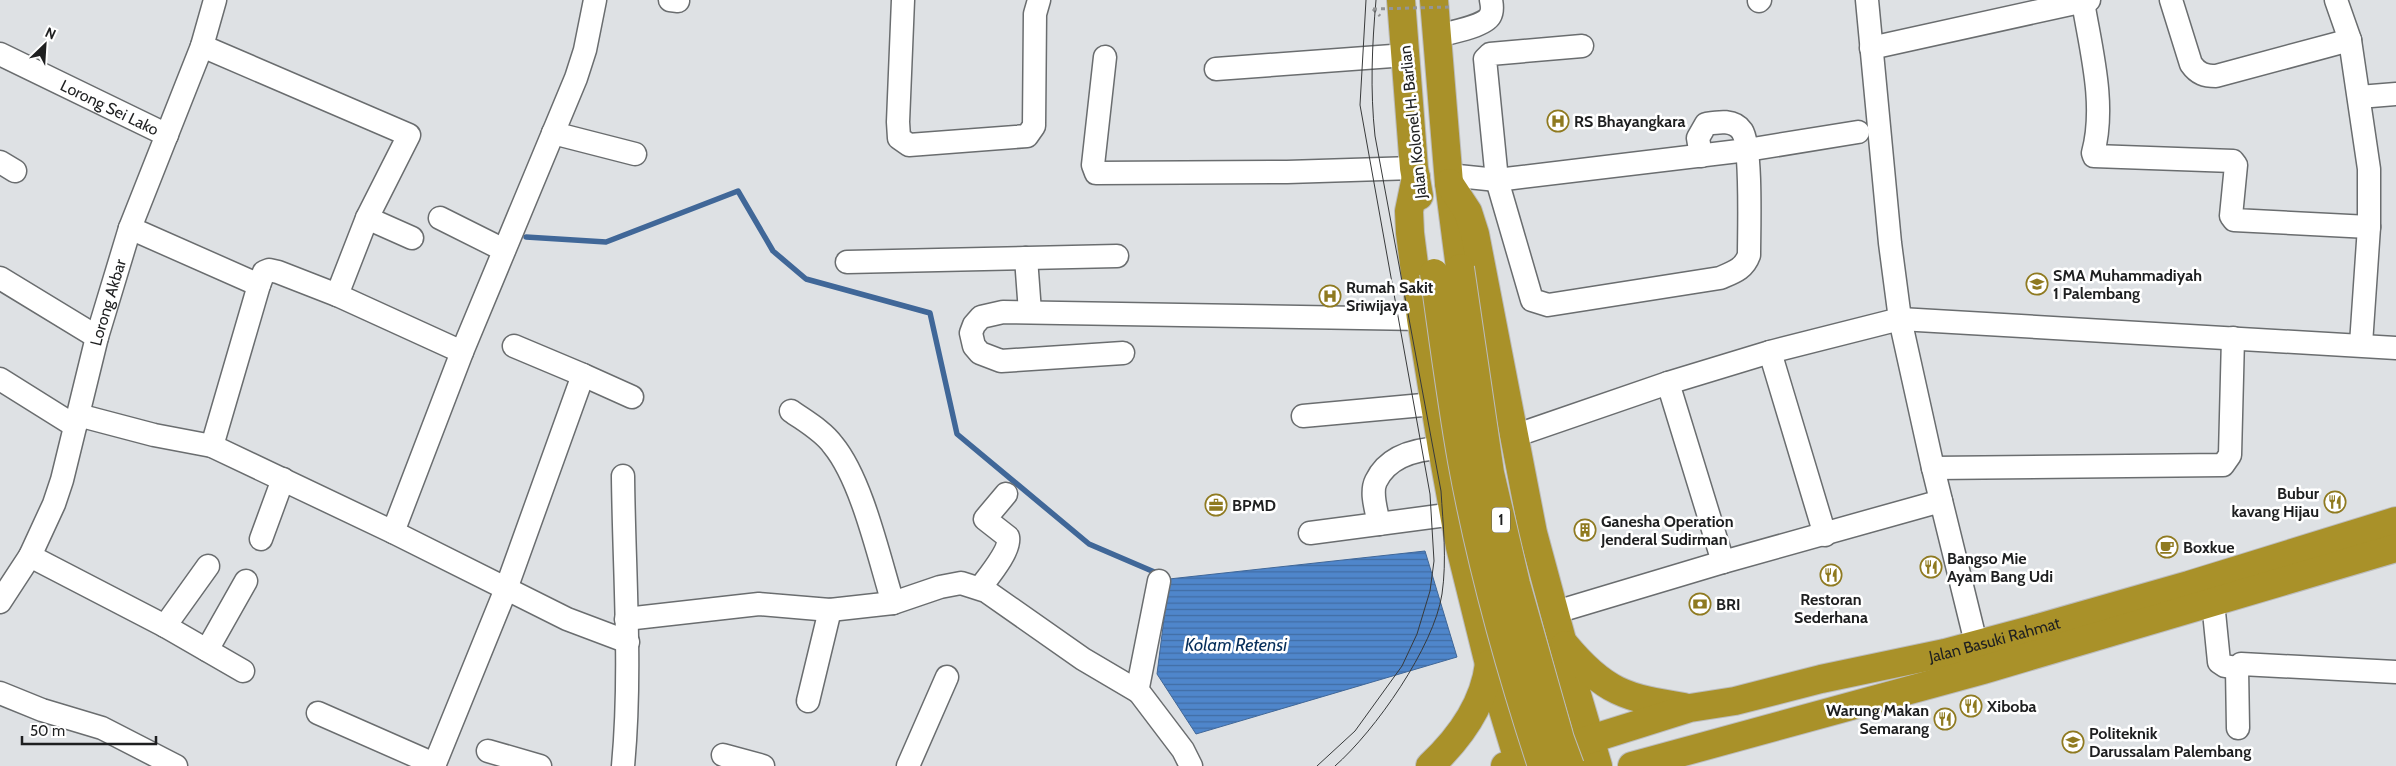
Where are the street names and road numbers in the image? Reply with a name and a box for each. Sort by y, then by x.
street label: Jalan Kolonel H. Barlian [1395,44,1431,201]
street label: Lorong Sei Lako [58,75,162,139]
street label: Lorong Akbar [86,256,130,347]
road number: 1 [1492,508,1510,532]
street label: Jalan Basuki Rahmat [1926,613,2063,666]

